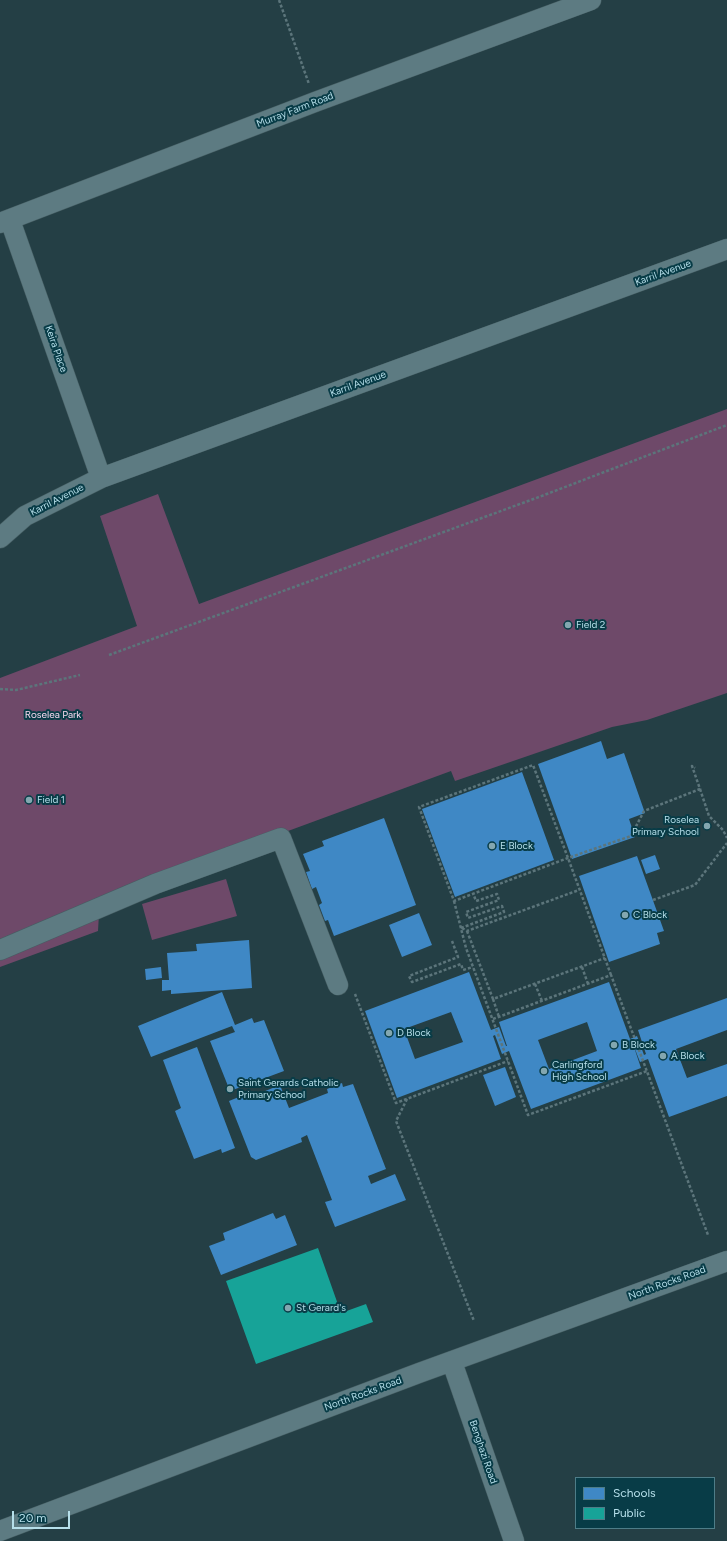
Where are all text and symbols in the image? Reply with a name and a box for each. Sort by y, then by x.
street label: Murray Farm Road [255,90,335,130]
street label: Karril Avenue [633,257,693,289]
street label: Keira Place [42,324,70,374]
street label: Karril Avenue [328,368,388,400]
street label: Karril Avenue [28,481,86,519]
place label: Field 2 [576,619,605,631]
marker: Field 2 [563,620,573,630]
park label: Roselea Park [25,709,81,721]
place label: Field 1 [37,794,65,806]
marker: Field 1 [24,795,34,805]
place label: Roselea Primary School [632,814,699,838]
marker: Roselea Primary School [702,821,712,831]
place label: E Block [500,840,533,852]
marker: E Block [487,841,497,851]
place label: C Block [633,909,667,921]
marker: C Block [620,910,630,920]
place label: D Block [397,1027,431,1039]
marker: D Block [384,1028,394,1038]
place label: B Block [622,1039,655,1051]
marker: B Block [609,1040,619,1050]
place label: A Block [671,1050,705,1062]
marker: A Block [658,1051,668,1061]
place label: Carlingford High School [552,1059,607,1082]
marker: Carlingford High School [539,1066,549,1076]
place label: Saint Gerards Catholic Primary School [238,1077,339,1100]
marker: Saint Gerards Catholic Primary School [225,1084,235,1094]
street label: North Rocks Road [627,1263,707,1303]
place label: St Gerard's [296,1302,346,1314]
marker: St Gerard's [283,1303,293,1313]
street label: North Rocks Road [323,1374,403,1414]
street label: Benghazi Road [467,1419,499,1485]
legend [575,1477,715,1529]
text: Schools [613,1486,656,1500]
scale bar [14,1503,72,1529]
text: Public [613,1506,646,1520]
text: 20 m [19,1511,47,1525]

